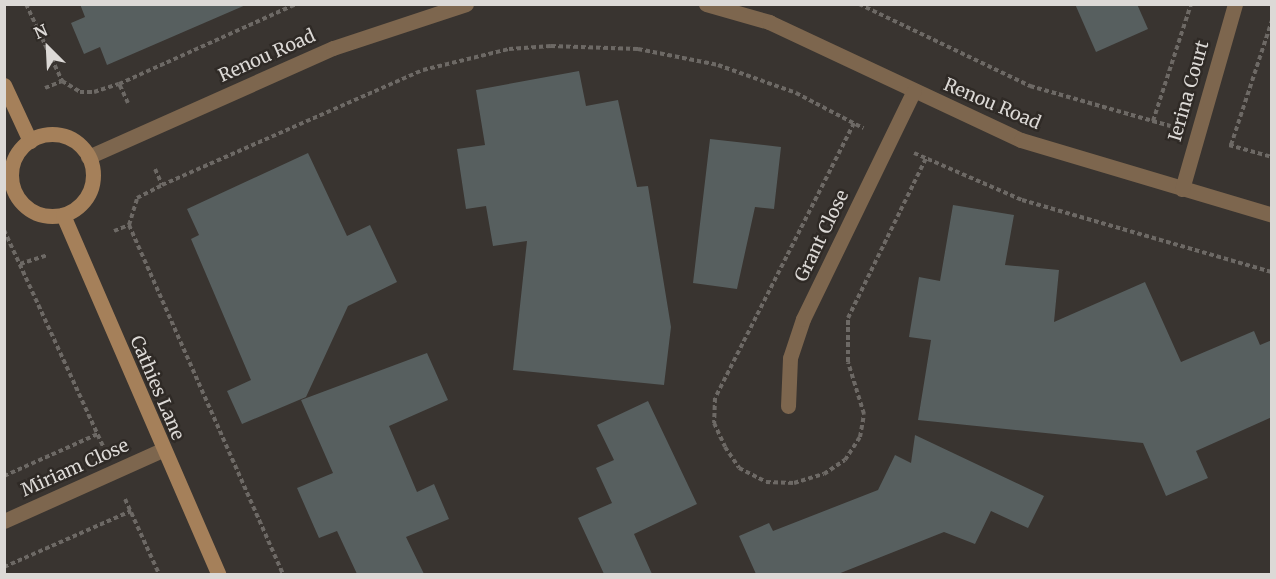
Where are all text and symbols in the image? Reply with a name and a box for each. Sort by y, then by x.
north arrow [18,18,78,78]
text: N [31,20,51,43]
street label: Renou Road [215,25,319,87]
street label: Ierina Court [1164,38,1214,144]
street label: Renou Road [940,74,1044,134]
street label: Grant Close [791,187,853,285]
street label: Cathies Lane [125,333,189,443]
street label: Miriam Close [18,435,132,501]

